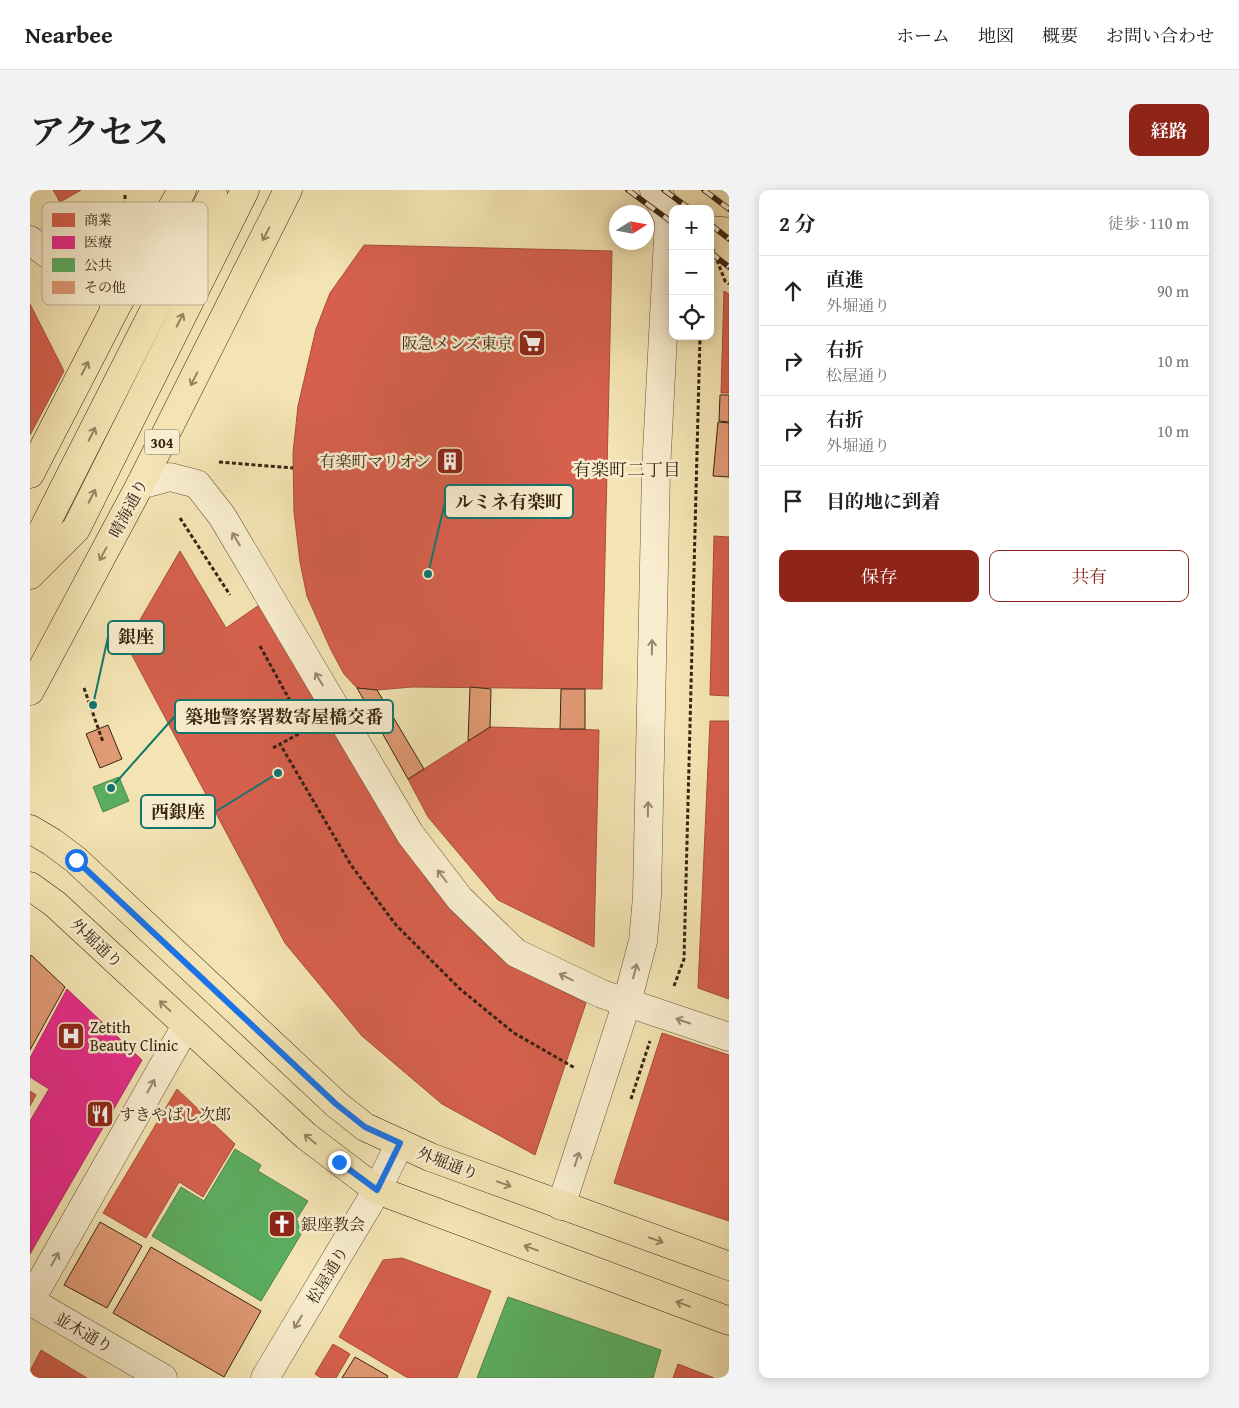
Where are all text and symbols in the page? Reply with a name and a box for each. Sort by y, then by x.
text: Nearbee [25,17,113,52]
text: ホーム [896,22,950,49]
text: 地図 [978,22,1014,49]
text: 概要 [1042,22,1078,49]
text: お問い合わせ [1106,22,1214,49]
button: 経路 [1129,104,1209,156]
text: アクセス [30,106,169,157]
legend [42,202,208,305]
north arrow [609,205,654,250]
map controls [669,205,714,340]
button: + [669,205,714,250]
text: 2 分 [779,208,816,239]
text: 商業 [84,210,112,230]
text: 徒歩 · 110 m [1108,211,1189,235]
one-way arrow [261,226,271,241]
text: 医療 [84,232,112,252]
button: − [669,250,714,295]
text: 公共 [84,255,112,275]
text: 直進 [826,265,864,293]
text: その他 [84,277,126,297]
icon: ahead [779,277,807,305]
text: 90 m [1157,279,1189,303]
text: 外堀通り [826,293,890,317]
button: locate [669,295,714,340]
one-way arrow [175,312,185,327]
supermarket icon: 阪急メンズ東京 [517,328,547,358]
place label: 阪急メンズ東京 [401,331,513,355]
text: 右折 [826,335,864,363]
icon: right [779,347,807,375]
text: 10 m [1157,349,1189,373]
one-way arrow [80,361,90,376]
text: 松屋通り [826,363,890,387]
one-way arrow [189,371,198,386]
text: 右折 [826,405,864,433]
icon: right [779,417,807,445]
text: 10 m [1157,419,1189,443]
one-way arrow [88,427,97,442]
road number: 304 [144,430,180,454]
text: 外堀通り [826,433,890,457]
building icon: 有楽町マリオン [435,446,465,476]
place label: 有楽町マリオン [319,449,431,473]
district label: 有楽町二丁目 [573,456,681,483]
street label: 晴海通り [102,474,154,542]
callout: ルミネ有楽町 [445,485,573,518]
icon: arrive [779,487,807,515]
text: 目的地に到着 [826,487,940,515]
text: ルミネ有楽町 [455,488,563,515]
one-way arrow [87,489,97,504]
one-way arrow [231,532,241,547]
one-way arrow [98,547,108,562]
button: 保存 [779,550,979,602]
button: 共有 [989,550,1189,602]
callout: 銀座 [108,621,164,654]
text: 銀座 [118,623,154,650]
one-way arrow [647,639,657,656]
one-way arrow [313,673,323,687]
callout: 築地警察署数寄屋橋交番 [175,700,393,733]
text: 築地警察署数寄屋橋交番 [185,703,383,730]
callout: 西銀座 [141,795,215,828]
text: 西銀座 [151,798,205,825]
one-way arrow [644,802,653,818]
route start [65,849,88,872]
one-way arrow [437,869,447,883]
street label: 外堀通り [65,912,129,974]
one-way arrow [631,963,640,979]
one-way arrow [559,972,574,981]
one-way arrow [158,1000,171,1012]
place label: Zetith Beauty Clinic [90,1015,178,1057]
one-way arrow [676,1016,691,1025]
hospital icon: Zetith Beauty Clinic [56,1021,86,1051]
one-way arrow [147,1080,157,1094]
restaurant icon: すきやばし次郎 [85,1099,115,1129]
place label: すきやばし次郎 [119,1102,231,1126]
one-way arrow [304,1134,317,1145]
street label: 外堀通り [414,1140,482,1186]
route end [328,1151,351,1174]
one-way arrow [573,1152,582,1168]
one-way arrow [496,1180,511,1189]
church icon: 銀座教会 [267,1209,297,1239]
place label: 銀座教会 [301,1212,365,1236]
one-way arrow [648,1236,664,1245]
street label: 松屋通り [300,1241,354,1309]
one-way arrow [524,1243,539,1252]
one-way arrow [50,1252,60,1266]
one-way arrow [676,1299,691,1308]
street label: 並木通り [50,1306,118,1358]
one-way arrow [293,1315,303,1329]

